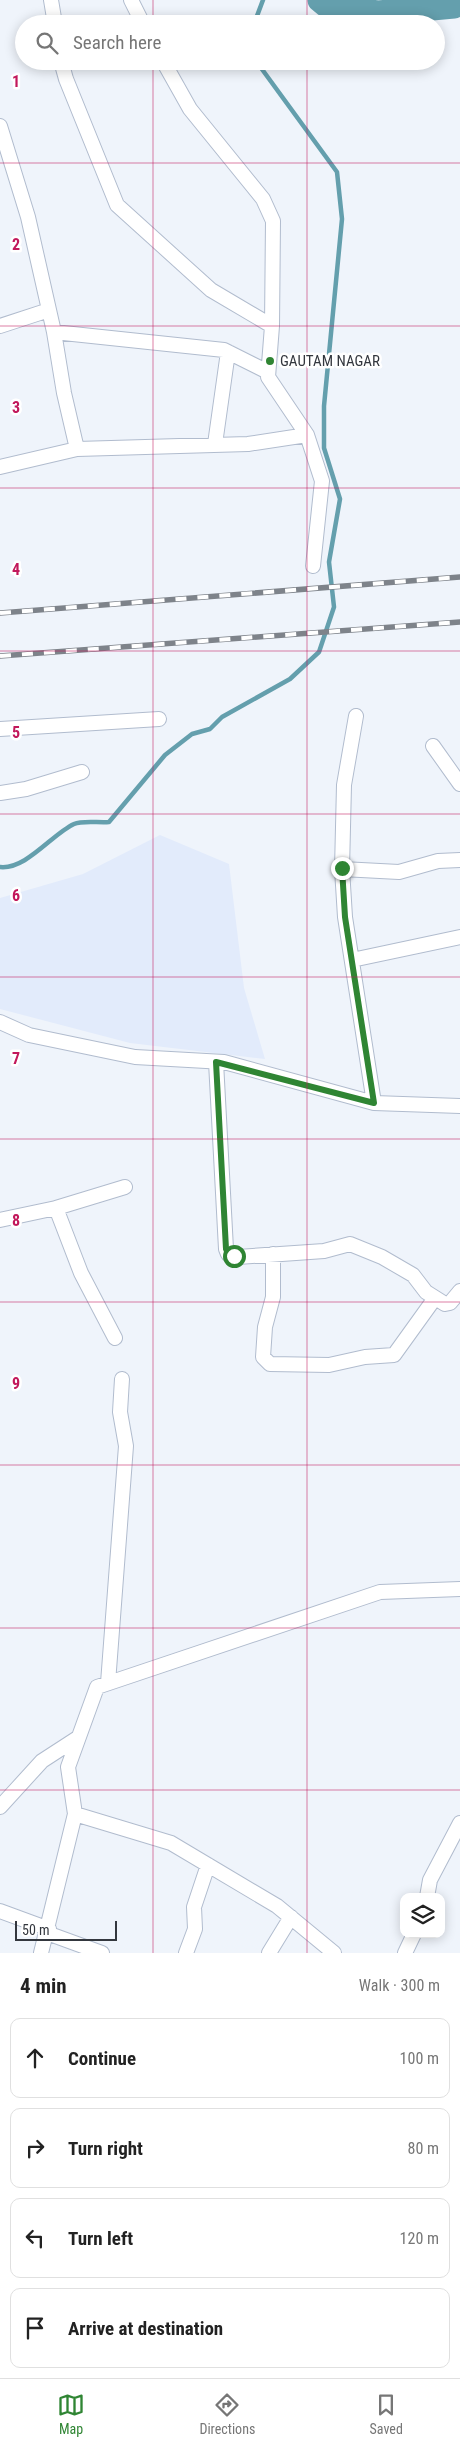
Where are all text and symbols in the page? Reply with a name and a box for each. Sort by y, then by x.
search box [15,15,445,70]
icon: search [33,29,61,57]
text: Search here [73,31,161,54]
text: 1 [12,72,20,91]
text: 2 [12,235,20,254]
place label: GAUTAM NAGAR [280,352,380,370]
marker: GAUTAM NAGAR [264,355,276,367]
text: 3 [12,398,20,417]
text: 4 [12,560,20,579]
text: 5 [12,723,20,742]
route end [331,857,354,880]
text: 6 [12,886,20,905]
text: 7 [12,1049,20,1068]
text: 8 [12,1211,20,1230]
route start [223,1245,246,1268]
text: 9 [12,1374,20,1393]
map controls [400,1893,445,1938]
button: layers [400,1893,445,1938]
scale bar [15,1918,118,1941]
text: 50 m [22,1922,50,1938]
text: 4 min [20,1974,67,1998]
text: Walk · 300 m [359,1976,440,1995]
icon: ahead [21,2044,49,2072]
text: Continue [68,2047,136,2070]
text: 100 m [400,2049,439,2068]
icon: right [21,2134,49,2162]
text: Turn right [68,2137,143,2160]
text: 80 m [407,2139,439,2158]
icon: left [21,2224,49,2252]
text: Turn left [68,2227,133,2250]
text: 120 m [400,2229,439,2248]
icon: arrive [21,2314,49,2342]
text: Arrive at destination [68,2317,223,2340]
tab: Map [57,2391,85,2437]
tab: Directions [199,2391,255,2437]
tab: Saved [370,2391,403,2437]

